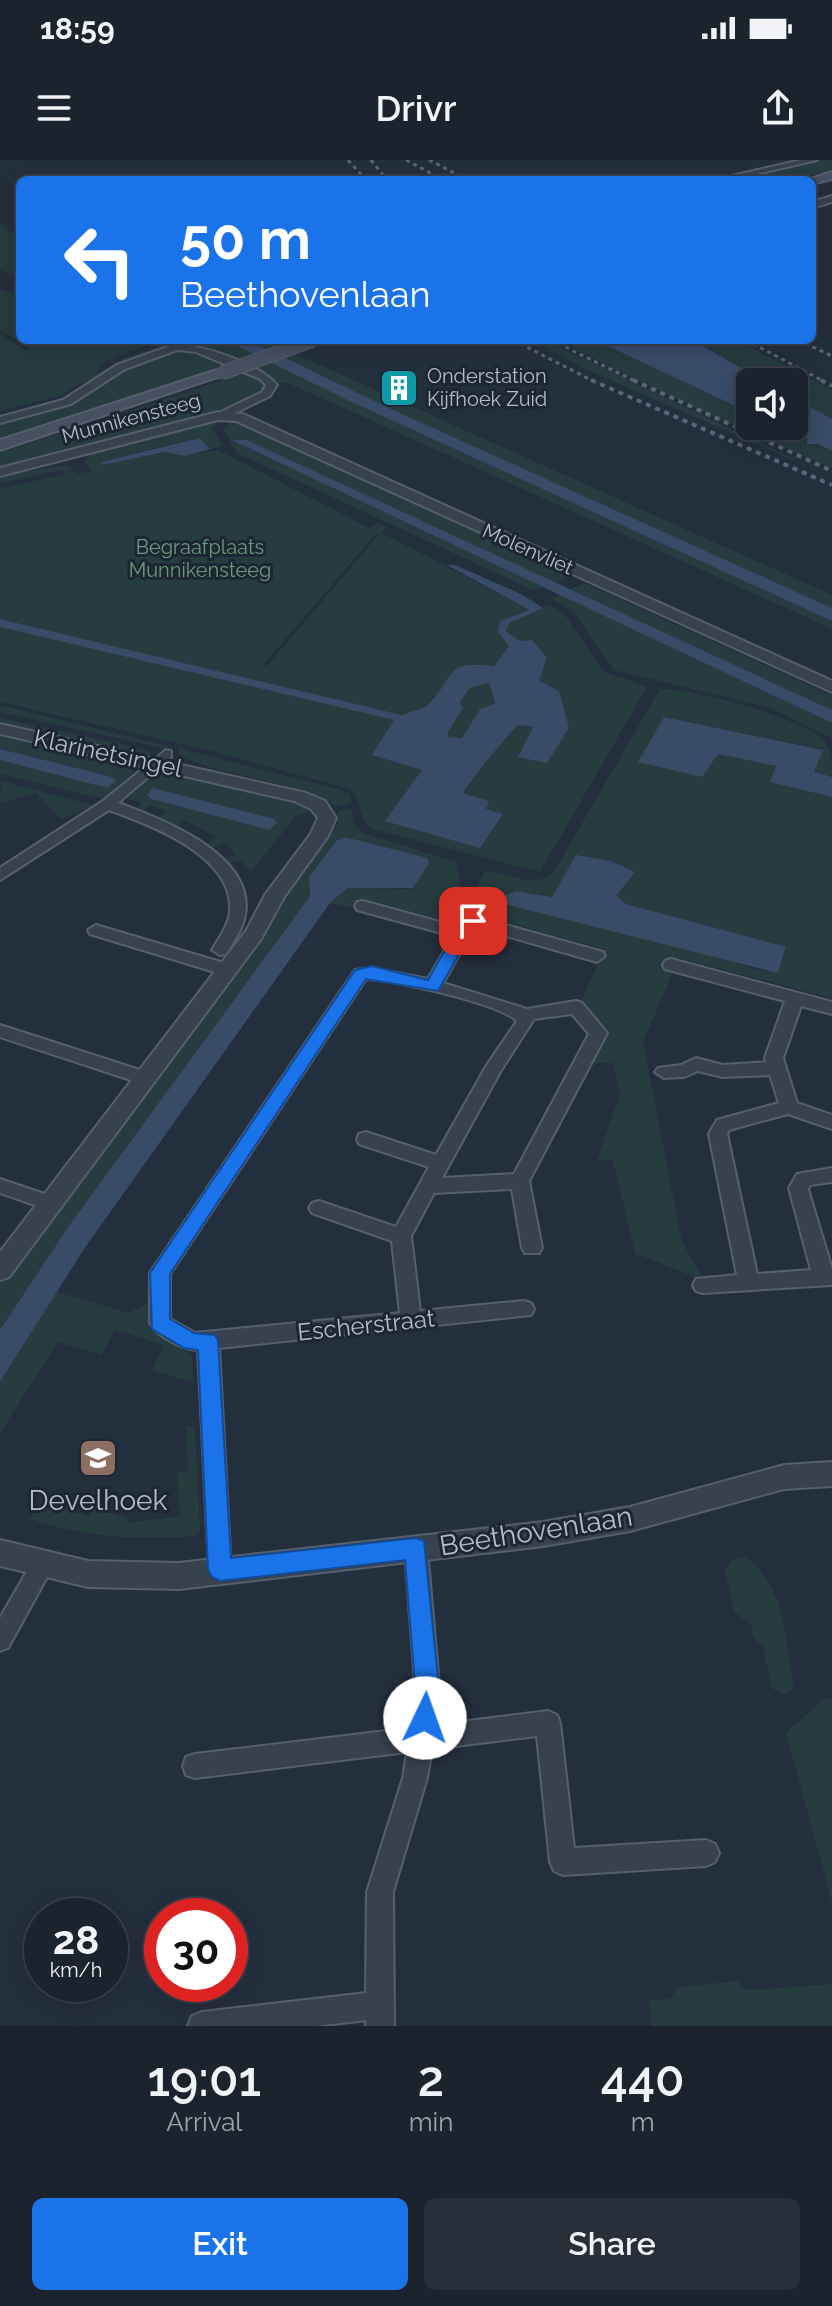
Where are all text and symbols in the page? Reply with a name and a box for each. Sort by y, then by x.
text: 18:59 [40,11,115,46]
icon: menu [32,86,76,130]
icon: share [756,86,800,130]
text: Drivr [376,87,456,129]
text: 50 m [180,206,311,272]
icon: left [48,208,152,312]
text: Beethovenlaan [180,273,431,315]
place label: Onderstation Kijfhoek Zuid [427,364,547,411]
building icon: Onderstation Kijfhoek Zuid [378,367,420,409]
map controls [736,368,808,440]
button: sound [736,368,808,440]
street label: Munnikensteeg [59,388,203,448]
street label: Molenvliet [479,518,577,580]
park label: Begraafplaats Munnikensteeg [129,535,271,582]
street label: Klarinetsingel [31,723,185,783]
pin [439,887,507,955]
icon: arrive [451,899,495,943]
street label: Escherstraat [296,1303,436,1347]
school or university icon: Develhoek [77,1437,119,1479]
place label: Develhoek [29,1484,168,1517]
street label: Beethovenlaan [437,1499,635,1563]
position arrow [383,1676,467,1760]
speed limit sign: 30 [144,1898,248,2002]
text: 28 [53,1916,99,1963]
text: km/h [50,1958,102,1982]
text: 19:01 [147,2051,261,2107]
text: 2 [418,2051,444,2107]
text: 440 [601,2051,684,2107]
text: Arrival [166,2107,242,2137]
text: min [409,2107,453,2137]
text: m [631,2107,655,2137]
button: Exit [32,2198,408,2290]
button: Share [424,2198,800,2290]

